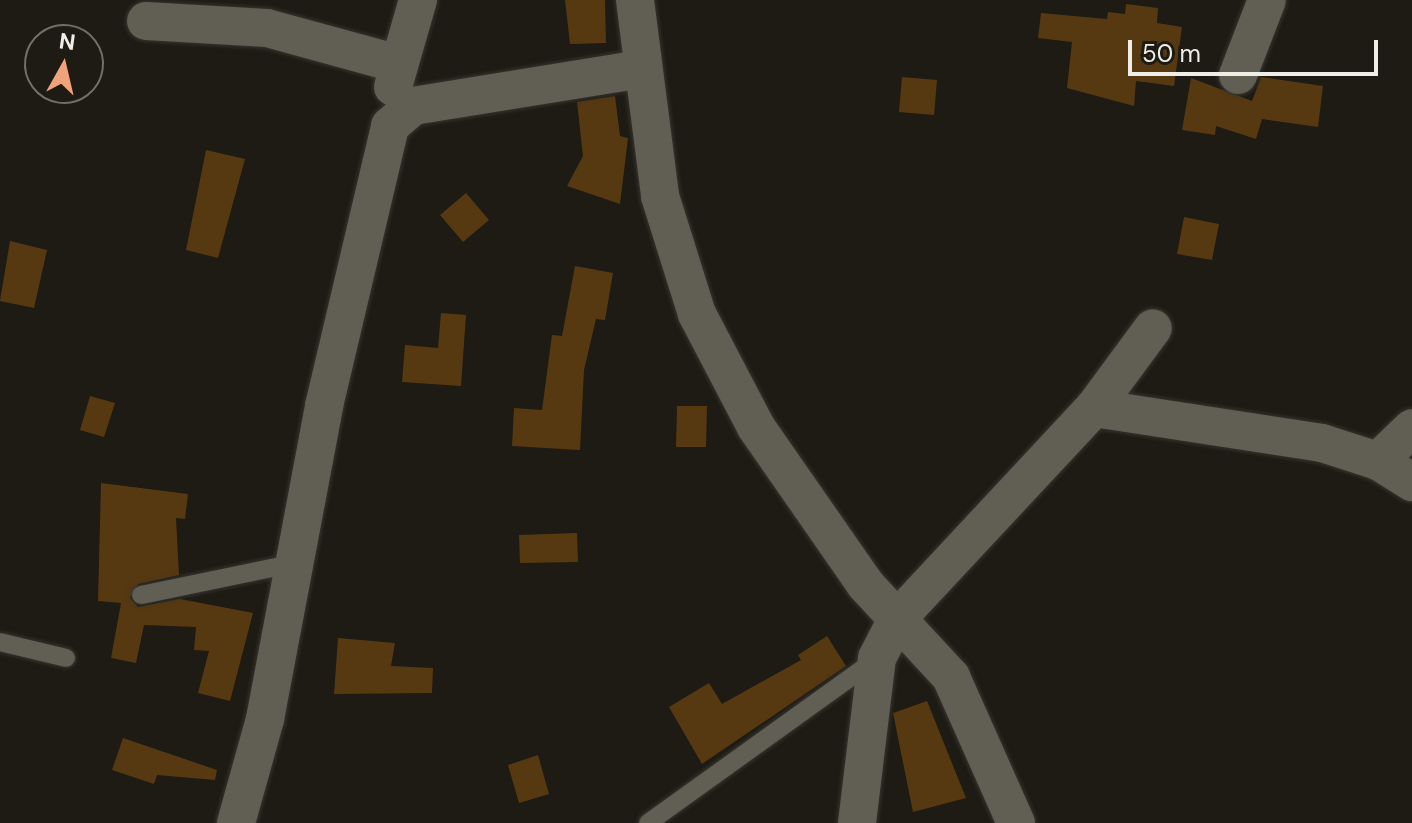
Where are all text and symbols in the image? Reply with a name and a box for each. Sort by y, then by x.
north arrow [24,24,104,104]
scale bar [1132,24,1382,74]
text: N [57,26,77,57]
text: 50 m [1142,38,1201,69]

